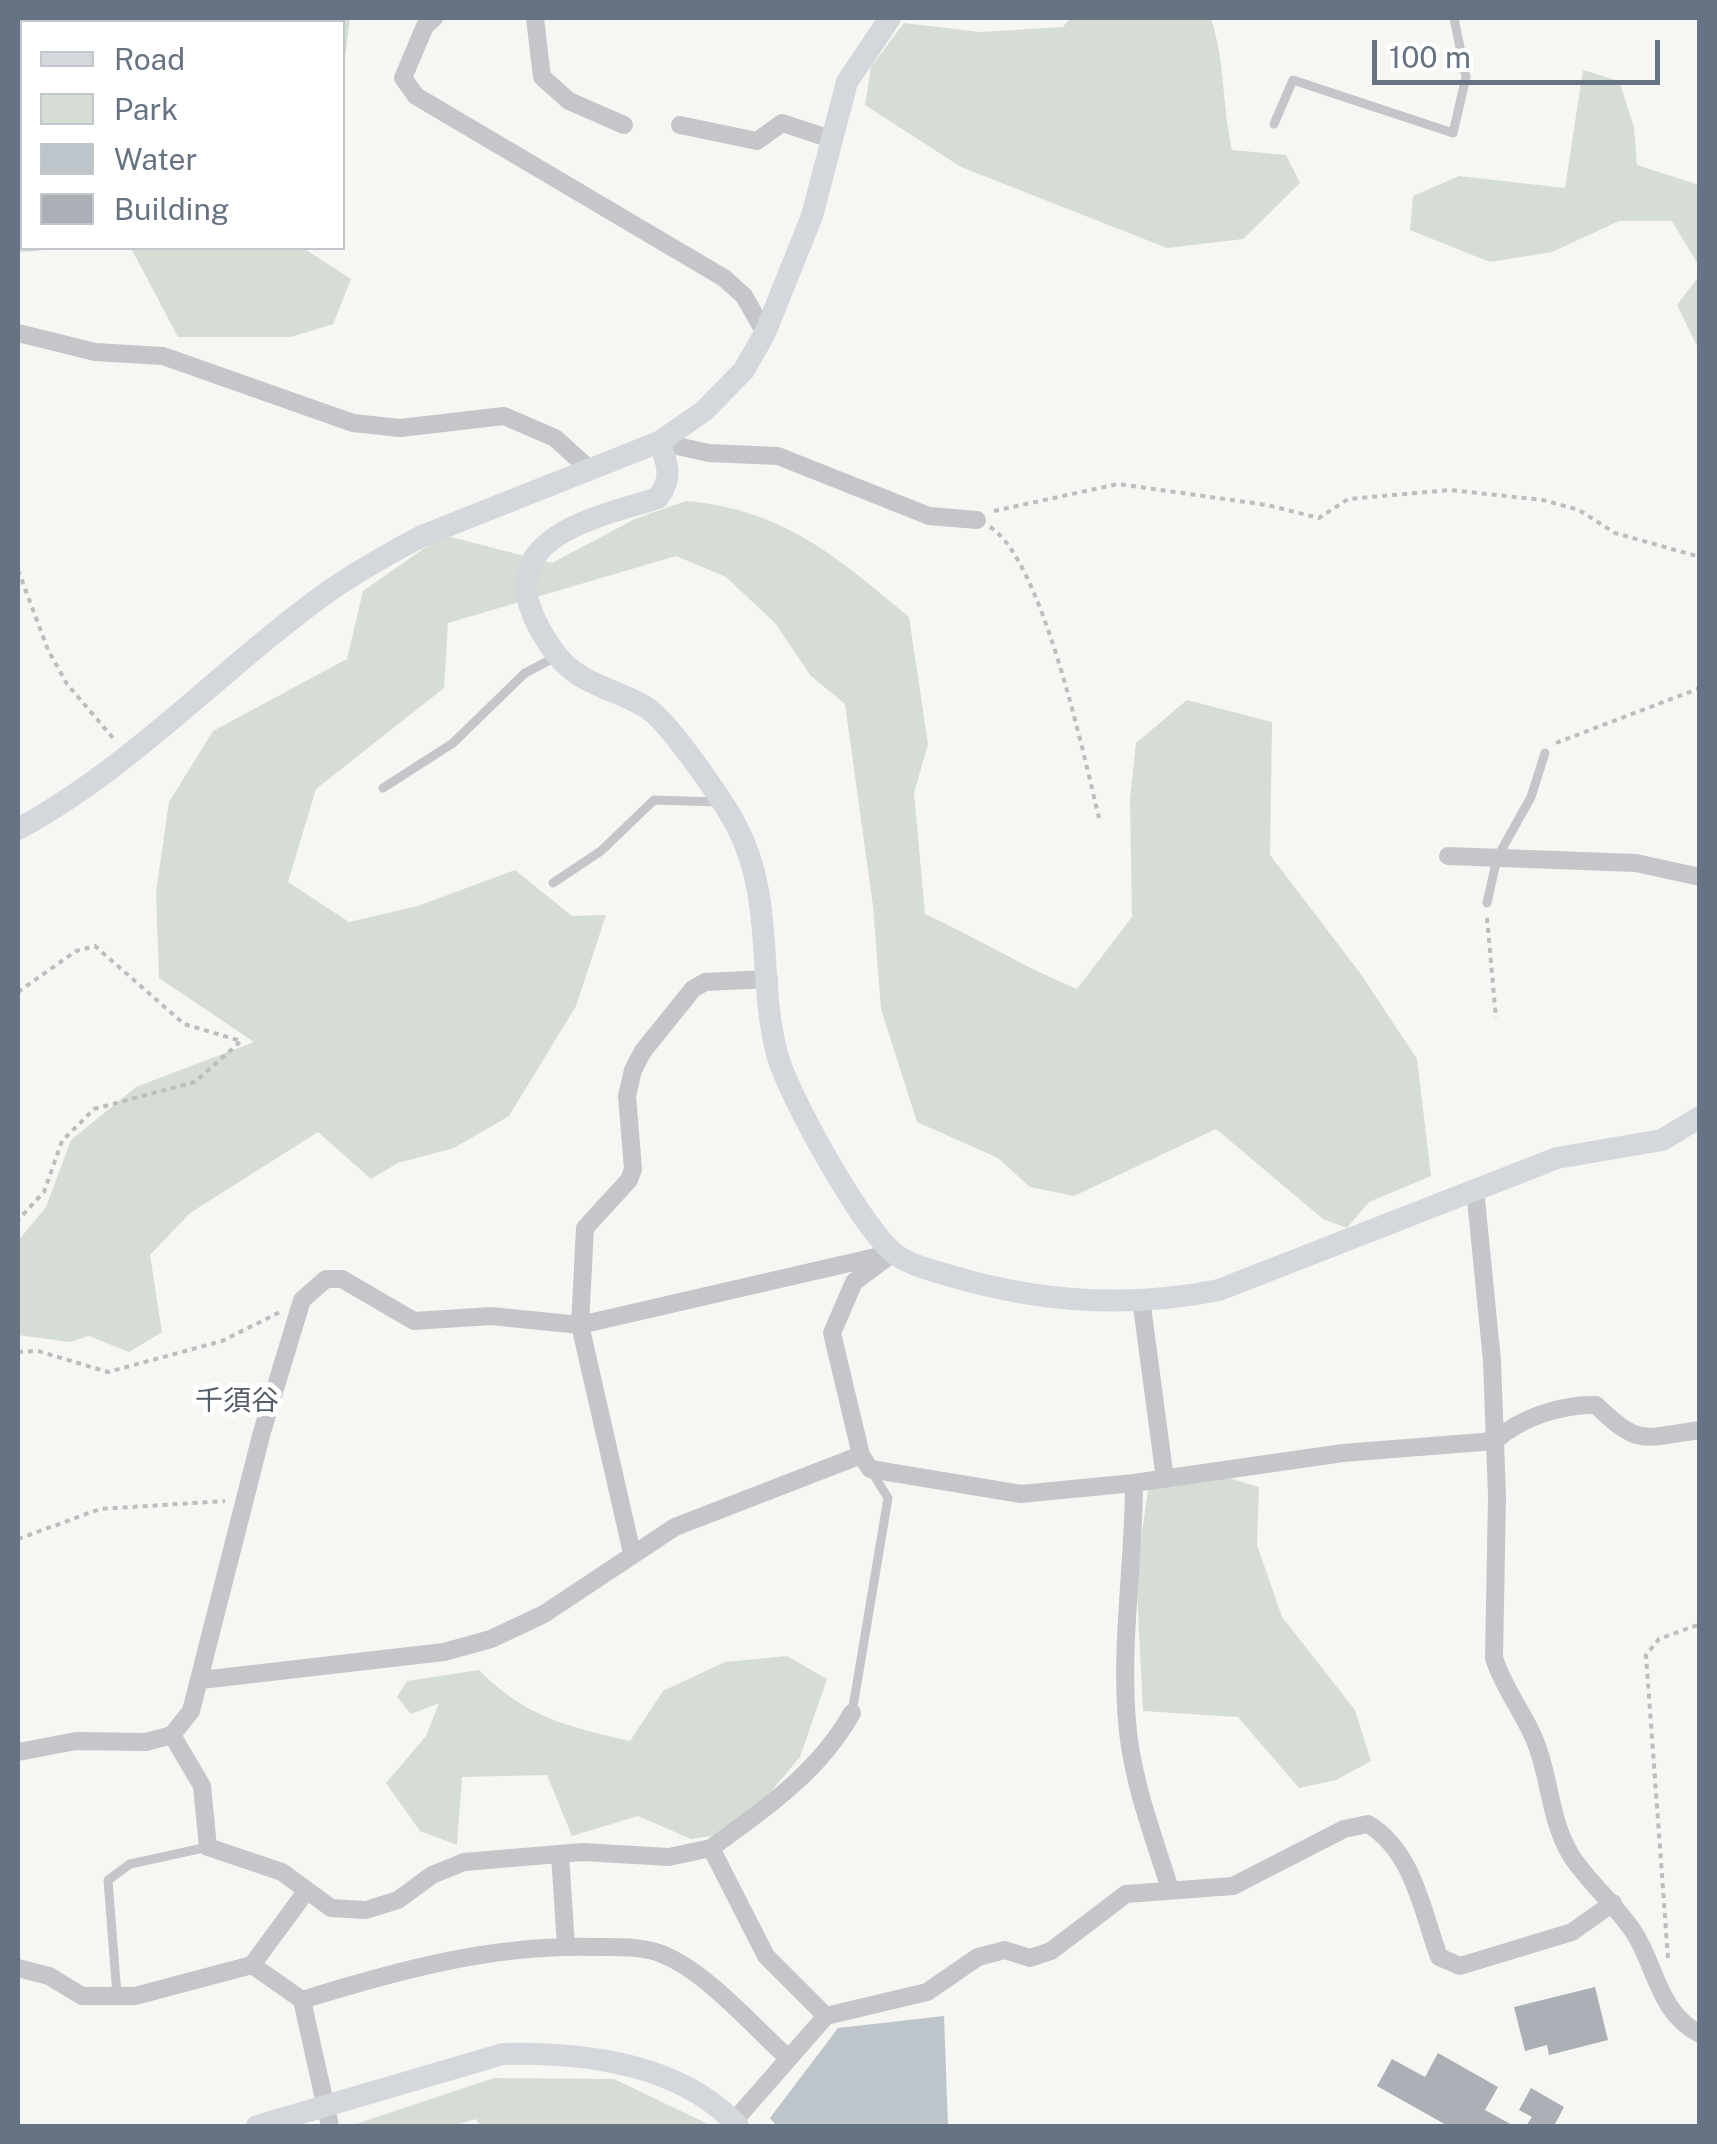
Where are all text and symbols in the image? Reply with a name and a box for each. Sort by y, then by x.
legend [20,20,345,250]
scale bar [1377,20,1664,82]
text: 100 m [1389,39,1471,75]
text: Road [114,41,185,77]
text: Park [114,91,178,127]
text: Water [114,141,197,177]
text: Building [114,191,229,227]
district label: 千須谷 [195,1384,279,1418]

